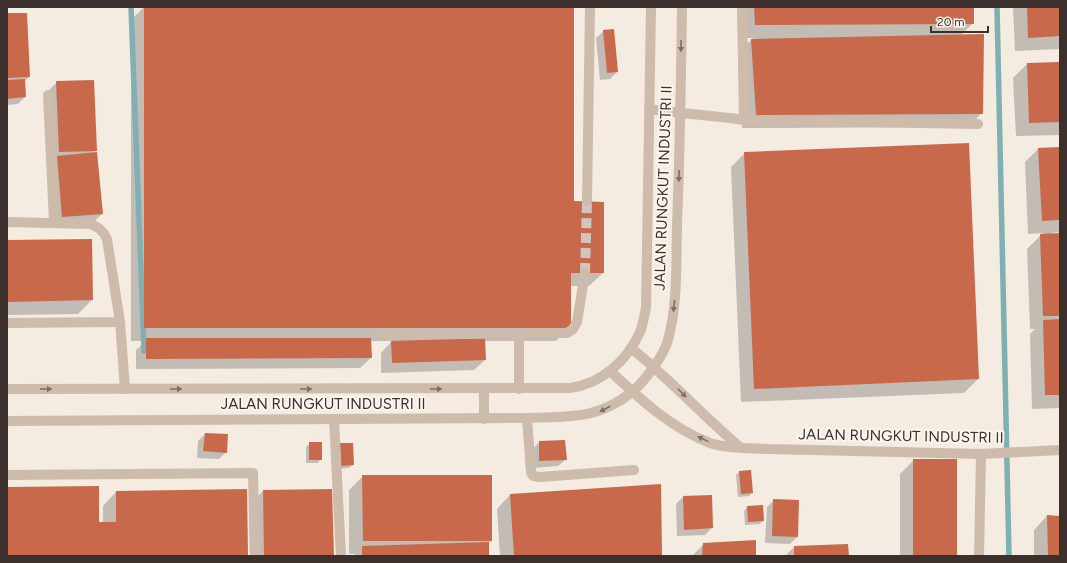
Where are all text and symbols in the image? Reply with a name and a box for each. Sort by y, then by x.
scale bar [931,8,988,34]
text: 20 m [937,15,965,29]
one-way arrow [678,40,685,52]
street label: JALAN RUNGKUT INDUSTRI II [650,85,676,291]
one-way arrow [676,170,682,183]
one-way arrow [670,300,677,312]
one-way arrow [40,386,53,392]
one-way arrow [170,386,183,392]
one-way arrow [300,386,313,392]
one-way arrow [430,386,443,392]
one-way arrow [677,388,687,398]
street label: JALAN RUNGKUT INDUSTRI II [220,395,426,413]
one-way arrow [599,405,611,412]
street label: JALAN RUNGKUT INDUSTRI II [798,425,1004,447]
one-way arrow [697,436,709,442]

